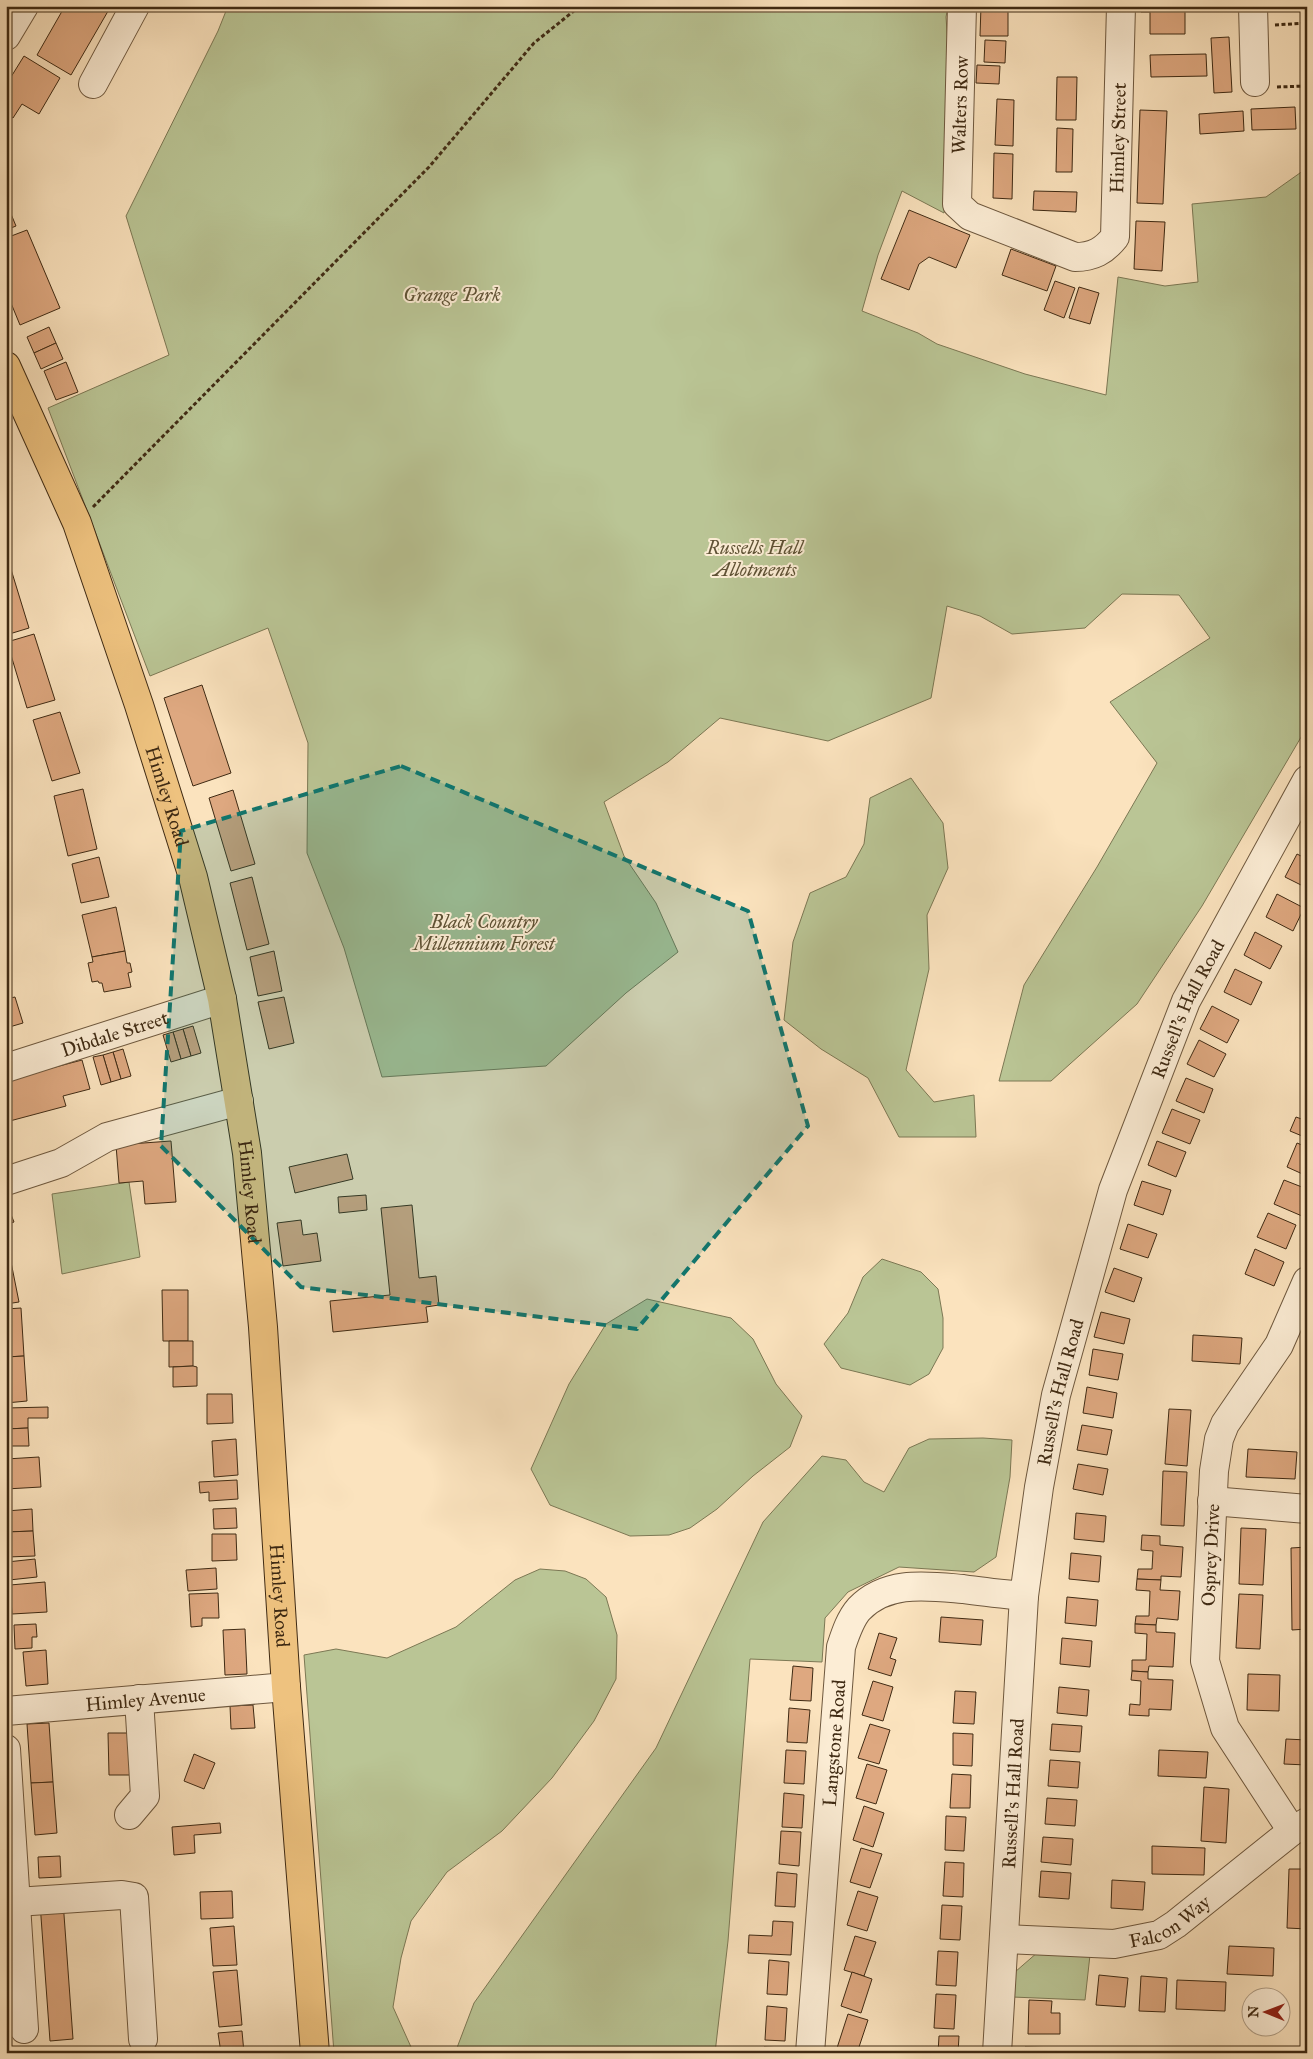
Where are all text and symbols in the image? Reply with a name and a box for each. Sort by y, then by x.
street label: Walters Row [947,55,973,155]
street label: Himley Street [1105,82,1131,194]
park label: Grange Park [403,283,501,306]
park label: Russells Hall Allotments [706,536,805,581]
street label: Himley Road [141,743,194,850]
park label: Black Country Millennium Forest [411,910,556,955]
street label: Russell's Hall Road [1146,935,1229,1082]
street label: Dibdale Street [58,1005,171,1061]
street label: Himley Road [234,1138,267,1245]
street label: Russell's Hall Road [1032,1316,1088,1467]
street label: Osprey Drive [1196,1503,1224,1607]
street label: Himley Road [265,1543,295,1649]
street label: Langstone Road [817,1678,850,1807]
street label: Himley Avenue [84,1682,207,1716]
street label: Russell's Hall Road [996,1717,1028,1869]
street label: Falcon Way [1127,1889,1215,1952]
north arrow [1240,1986,1290,2036]
text: N [1245,2006,1262,2018]

